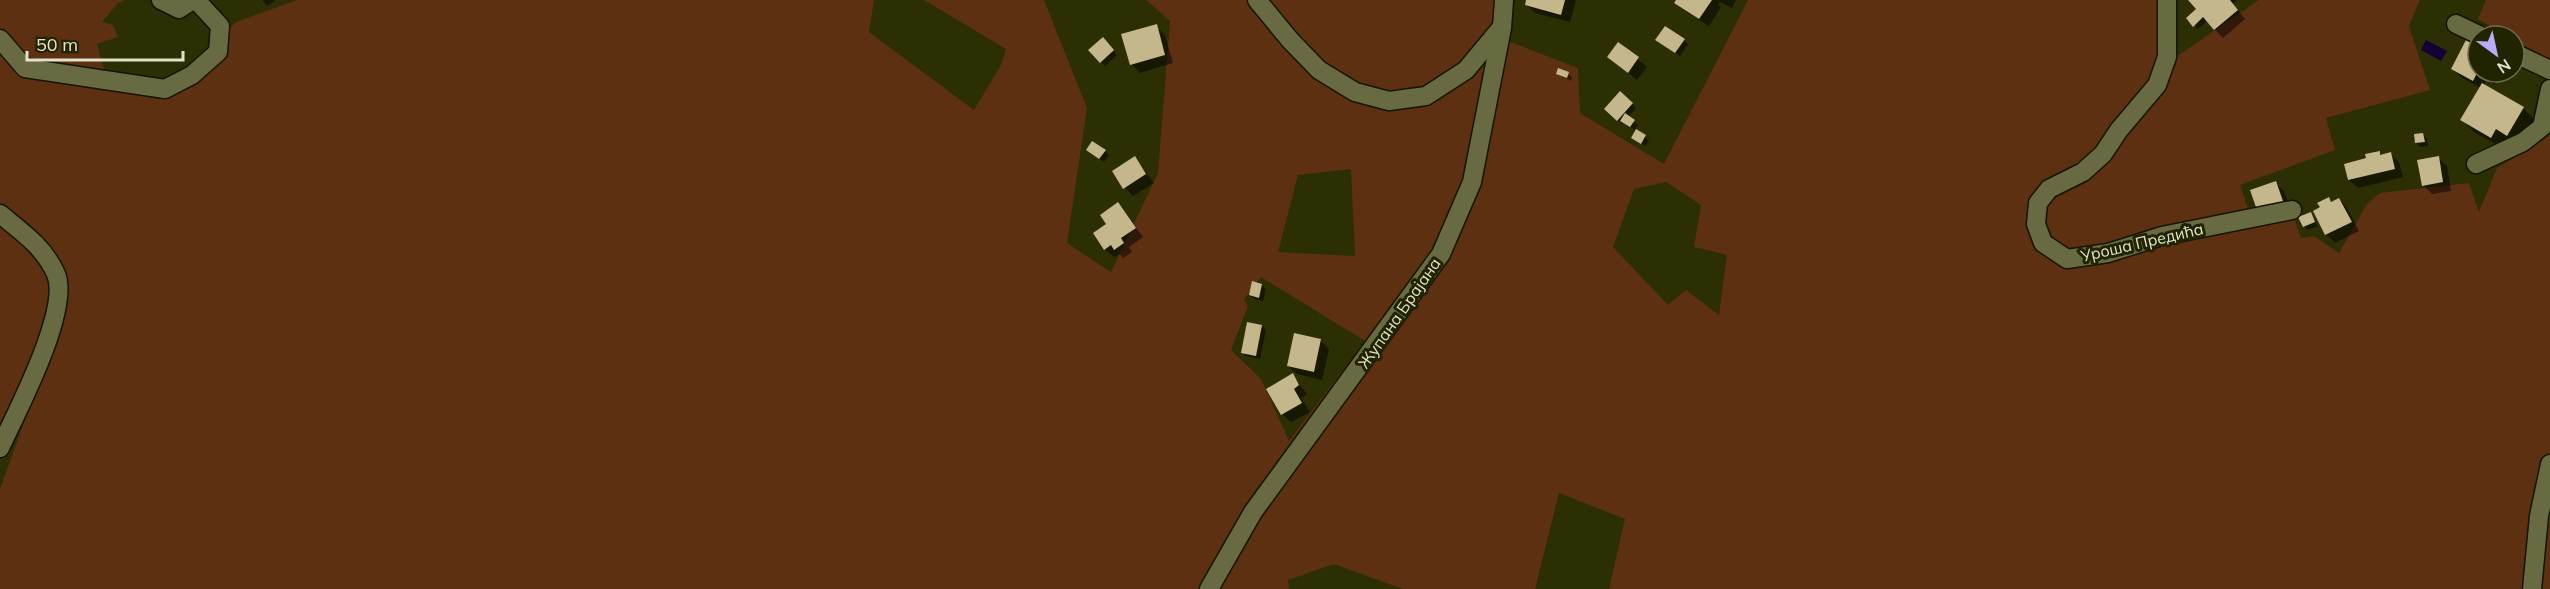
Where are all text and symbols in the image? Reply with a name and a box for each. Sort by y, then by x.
scale bar [27,24,183,62]
north arrow [2466,24,2526,84]
text: 50 m [36,33,78,56]
text: N [2494,55,2515,78]
street label: Уроша Предића [2078,218,2205,266]
street label: Жупана Брајана [1353,254,1445,372]

